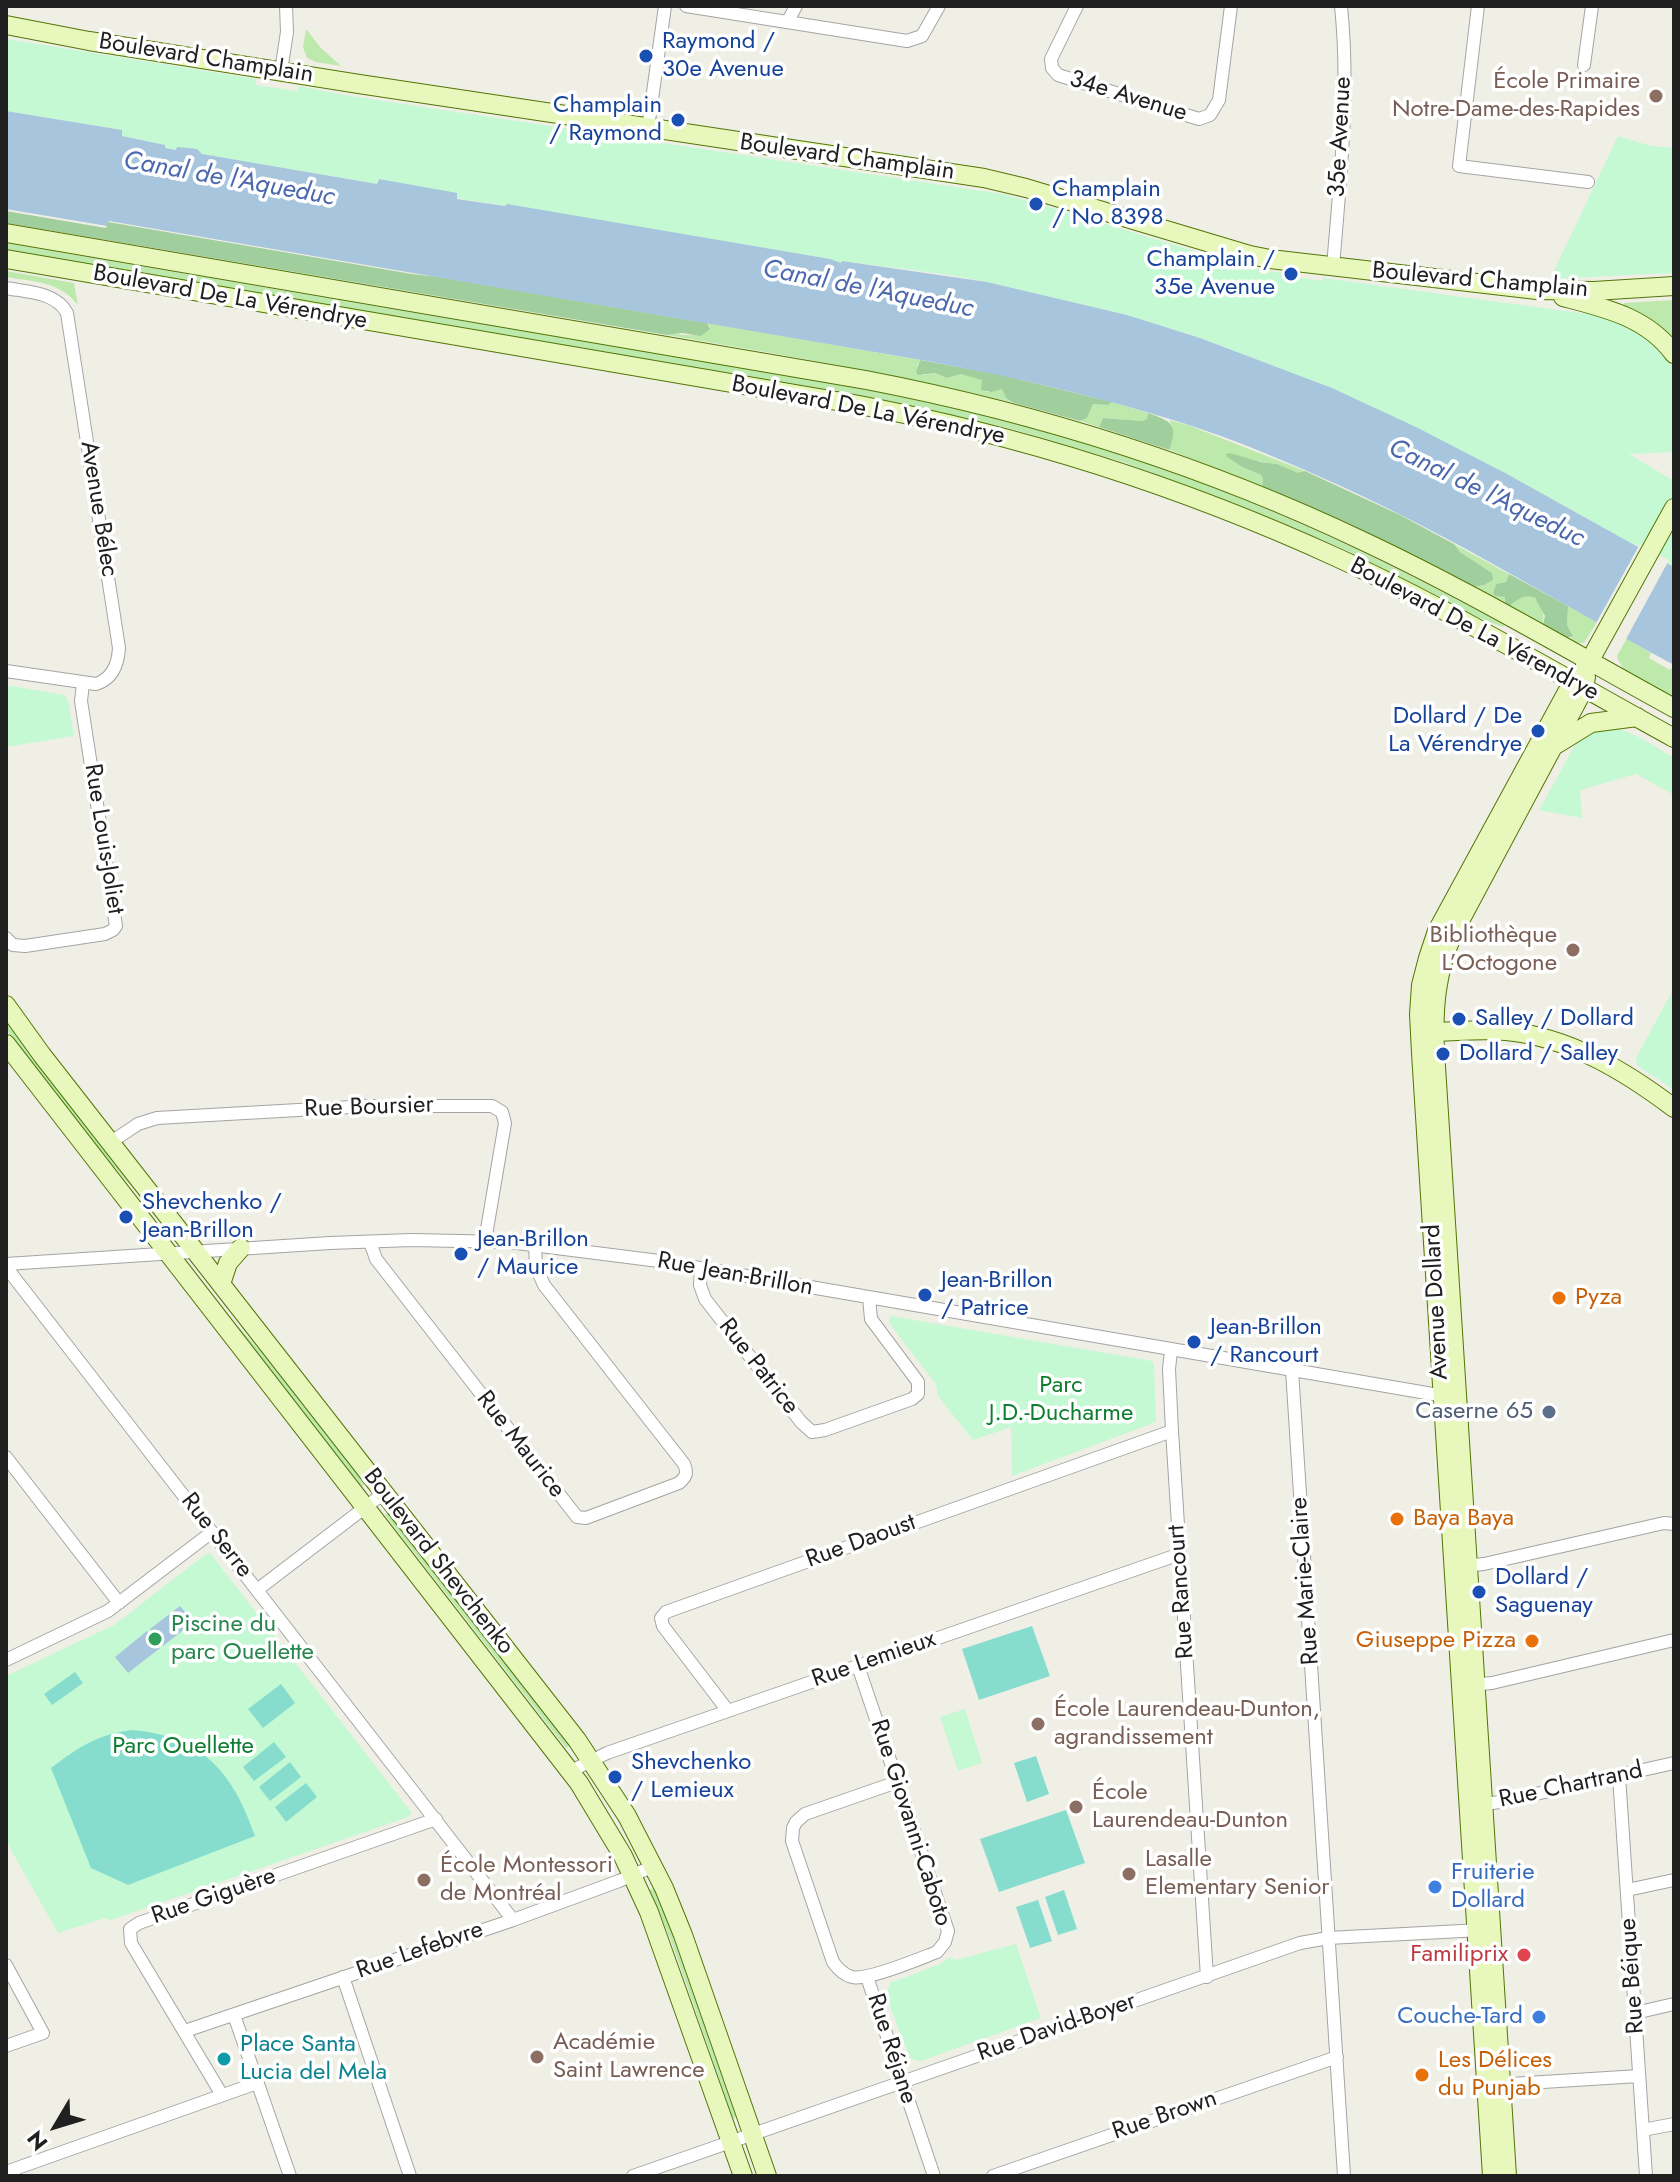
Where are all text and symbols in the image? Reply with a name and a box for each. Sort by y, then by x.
street label: Boulevard Champlain [97,28,315,90]
place label: Raymond / 30e Avenue [662,28,784,84]
marker: Raymond / 30e Avenue [637,47,655,65]
street label: 34e Avenue [1066,65,1190,129]
place label: École Primaire Notre-Dame-des-Rapides [1392,68,1640,124]
street label: 35e Avenue [1323,76,1359,198]
marker: École Primaire Notre-Dame-des-Rapides [1647,87,1665,105]
place label: Champlain / Raymond [549,92,662,148]
marker: Champlain / Raymond [669,111,687,129]
street label: Boulevard Champlain [738,129,956,187]
water label: Canal de l'Aqueduc [121,146,337,214]
place label: Champlain / No 8398 [1052,176,1164,232]
marker: Champlain / No 8398 [1027,195,1045,213]
place label: Champlain / 35e Avenue [1147,246,1275,302]
water label: Canal de l'Aqueduc [760,254,976,326]
street label: Boulevard Champlain [1371,257,1589,305]
street label: Boulevard De La Vérendrye [91,260,369,336]
marker: Champlain / 35e Avenue [1282,265,1300,283]
street label: Boulevard De La Vérendrye [729,370,1007,452]
water label: Canal de l'Aqueduc [1383,433,1589,555]
street label: Avenue Bélec [73,439,123,579]
street label: Boulevard De La Vérendrye [1345,552,1603,708]
place label: Dollard / De La Vérendrye [1388,703,1522,759]
marker: Dollard / De La Vérendrye [1529,722,1547,740]
street label: Rue Louis-Joliet [77,762,129,916]
place label: Bibliothèque L’Octogone [1429,922,1557,978]
marker: Bibliothèque L’Octogone [1564,941,1582,959]
place label: Salley / Dollard [1475,1005,1634,1033]
marker: Salley / Dollard [1450,1010,1468,1028]
place label: Dollard / Salley [1459,1040,1618,1068]
marker: Dollard / Salley [1434,1045,1452,1063]
street label: Rue Boursier [304,1091,434,1125]
place label: Shevchenko / Jean-Brillon [142,1189,282,1245]
marker: Shevchenko / Jean-Brillon [117,1208,135,1226]
street label: Avenue Dollard [1419,1223,1455,1381]
place label: Jean-Brillon / Maurice [477,1226,589,1282]
marker: Jean-Brillon / Maurice [452,1245,470,1263]
street label: Rue Jean-Brillon [655,1247,815,1303]
place label: Jean-Brillon / Patrice [941,1267,1053,1323]
place label: Pyza [1575,1284,1622,1312]
marker: Jean-Brillon / Patrice [916,1286,934,1304]
marker: Pyza [1550,1289,1568,1307]
street label: Rue Patrice [712,1313,804,1421]
place label: Jean-Brillon / Rancourt [1210,1314,1322,1370]
marker: Jean-Brillon / Rancourt [1185,1333,1203,1351]
park label: Parc J.D.-Ducharme [989,1372,1133,1428]
street label: Rue Maurice [469,1386,571,1504]
place label: Caserne 65 [1415,1398,1533,1426]
marker: Caserne 65 [1540,1403,1558,1421]
street label: Boulevard Shevchenko [356,1463,520,1661]
street label: Rue Serre [174,1488,258,1584]
street label: Rue Marie-Claire [1286,1496,1326,1666]
place label: Baya Baya [1413,1505,1514,1533]
street label: Rue Daoust [802,1509,920,1575]
marker: Baya Baya [1388,1510,1406,1528]
street label: Rue Rancourt [1163,1524,1201,1660]
place label: Dollard / Saguenay [1495,1564,1593,1620]
marker: Dollard / Saguenay [1470,1583,1488,1601]
place label: Piscine du parc Ouellette [171,1611,314,1667]
street label: Rue Lemieux [808,1625,940,1695]
place label: Giuseppe Pizza [1356,1627,1516,1655]
marker: Piscine du parc Ouellette [146,1630,164,1648]
marker: Giuseppe Pizza [1523,1632,1541,1650]
place label: École Laurendeau-Dunton, agrandissement [1054,1696,1320,1752]
marker: École Laurendeau-Dunton, agrandissement [1029,1715,1047,1733]
street label: Rue Giovanni-Caboto [863,1716,957,1930]
park label: Parc Ouellette [112,1733,254,1761]
place label: Shevchenko / Lemieux [631,1749,751,1805]
street label: Rue Chartrand [1496,1757,1646,1815]
marker: Shevchenko / Lemieux [606,1768,624,1786]
place label: École Laurendeau-Dunton [1092,1779,1288,1835]
marker: École Laurendeau-Dunton [1067,1798,1085,1816]
place label: Lasalle Elementary Senior [1145,1846,1329,1902]
place label: École Montessori de Montréal [440,1852,613,1908]
place label: Fruiterie Dollard [1451,1859,1535,1915]
street label: Rue Giguère [148,1862,280,1932]
marker: Lasalle Elementary Senior [1120,1865,1138,1883]
marker: École Montessori de Montréal [415,1871,433,1889]
marker: Fruiterie Dollard [1426,1878,1444,1896]
street label: Rue Lefebvre [353,1916,487,1986]
street label: Rue Béique [1615,1917,1651,2035]
place label: Familiprix [1410,1941,1508,1969]
marker: Familiprix [1515,1946,1533,1964]
street label: Rue David-Boyer [974,1987,1140,2069]
street label: Rue Réjane [860,1990,922,2108]
place label: Couche-Tard [1397,2003,1523,2031]
marker: Couche-Tard [1530,2008,1548,2026]
place label: Académie Saint Lawrence [553,2029,705,2085]
place label: Place Santa Lucia del Mela [240,2031,387,2087]
place label: Les Délices du Punjab [1438,2047,1552,2103]
marker: Académie Saint Lawrence [528,2048,546,2066]
marker: Place Santa Lucia del Mela [215,2050,233,2068]
marker: Les Délices du Punjab [1413,2066,1431,2084]
street label: Rue Brown [1109,2085,1221,2147]
north arrow [16,2086,96,2166]
text: N [19,2124,55,2158]

